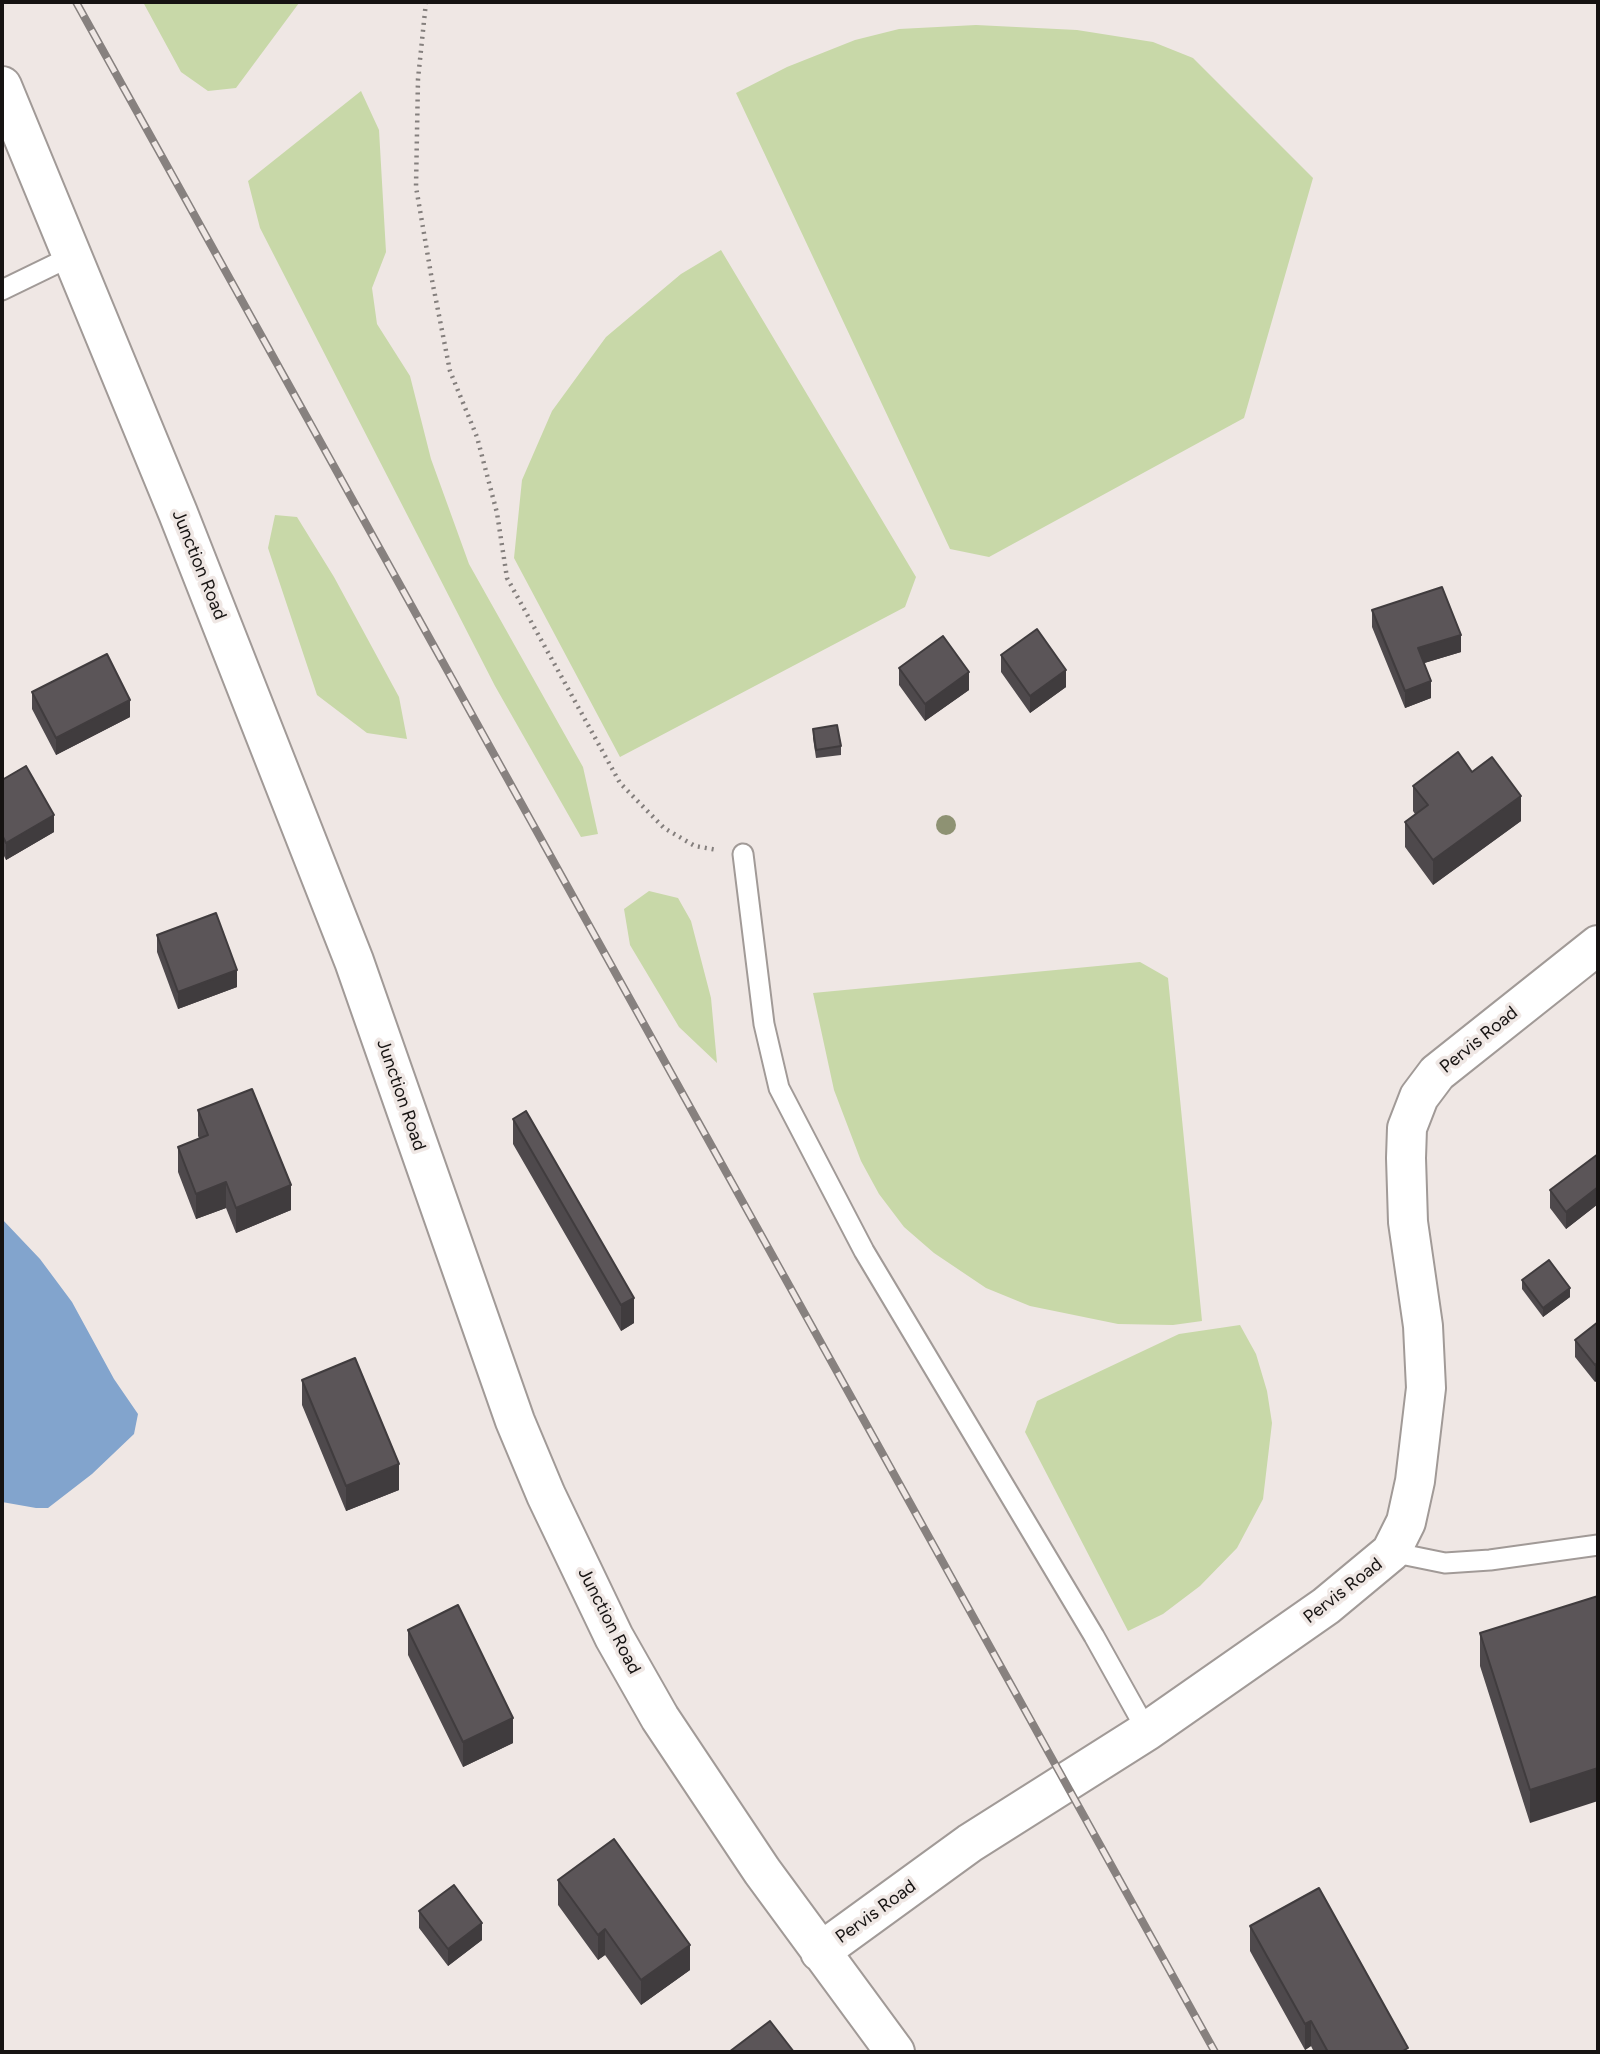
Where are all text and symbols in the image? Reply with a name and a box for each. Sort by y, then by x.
street label: Junction Road [167,507,231,623]
street label: Pervis Road [1436,1002,1522,1078]
street label: Junction Road [372,1036,430,1154]
street label: Pervis Road [1299,1554,1387,1628]
street label: Junction Road [573,1564,645,1678]
street label: Pervis Road [832,1876,920,1948]

